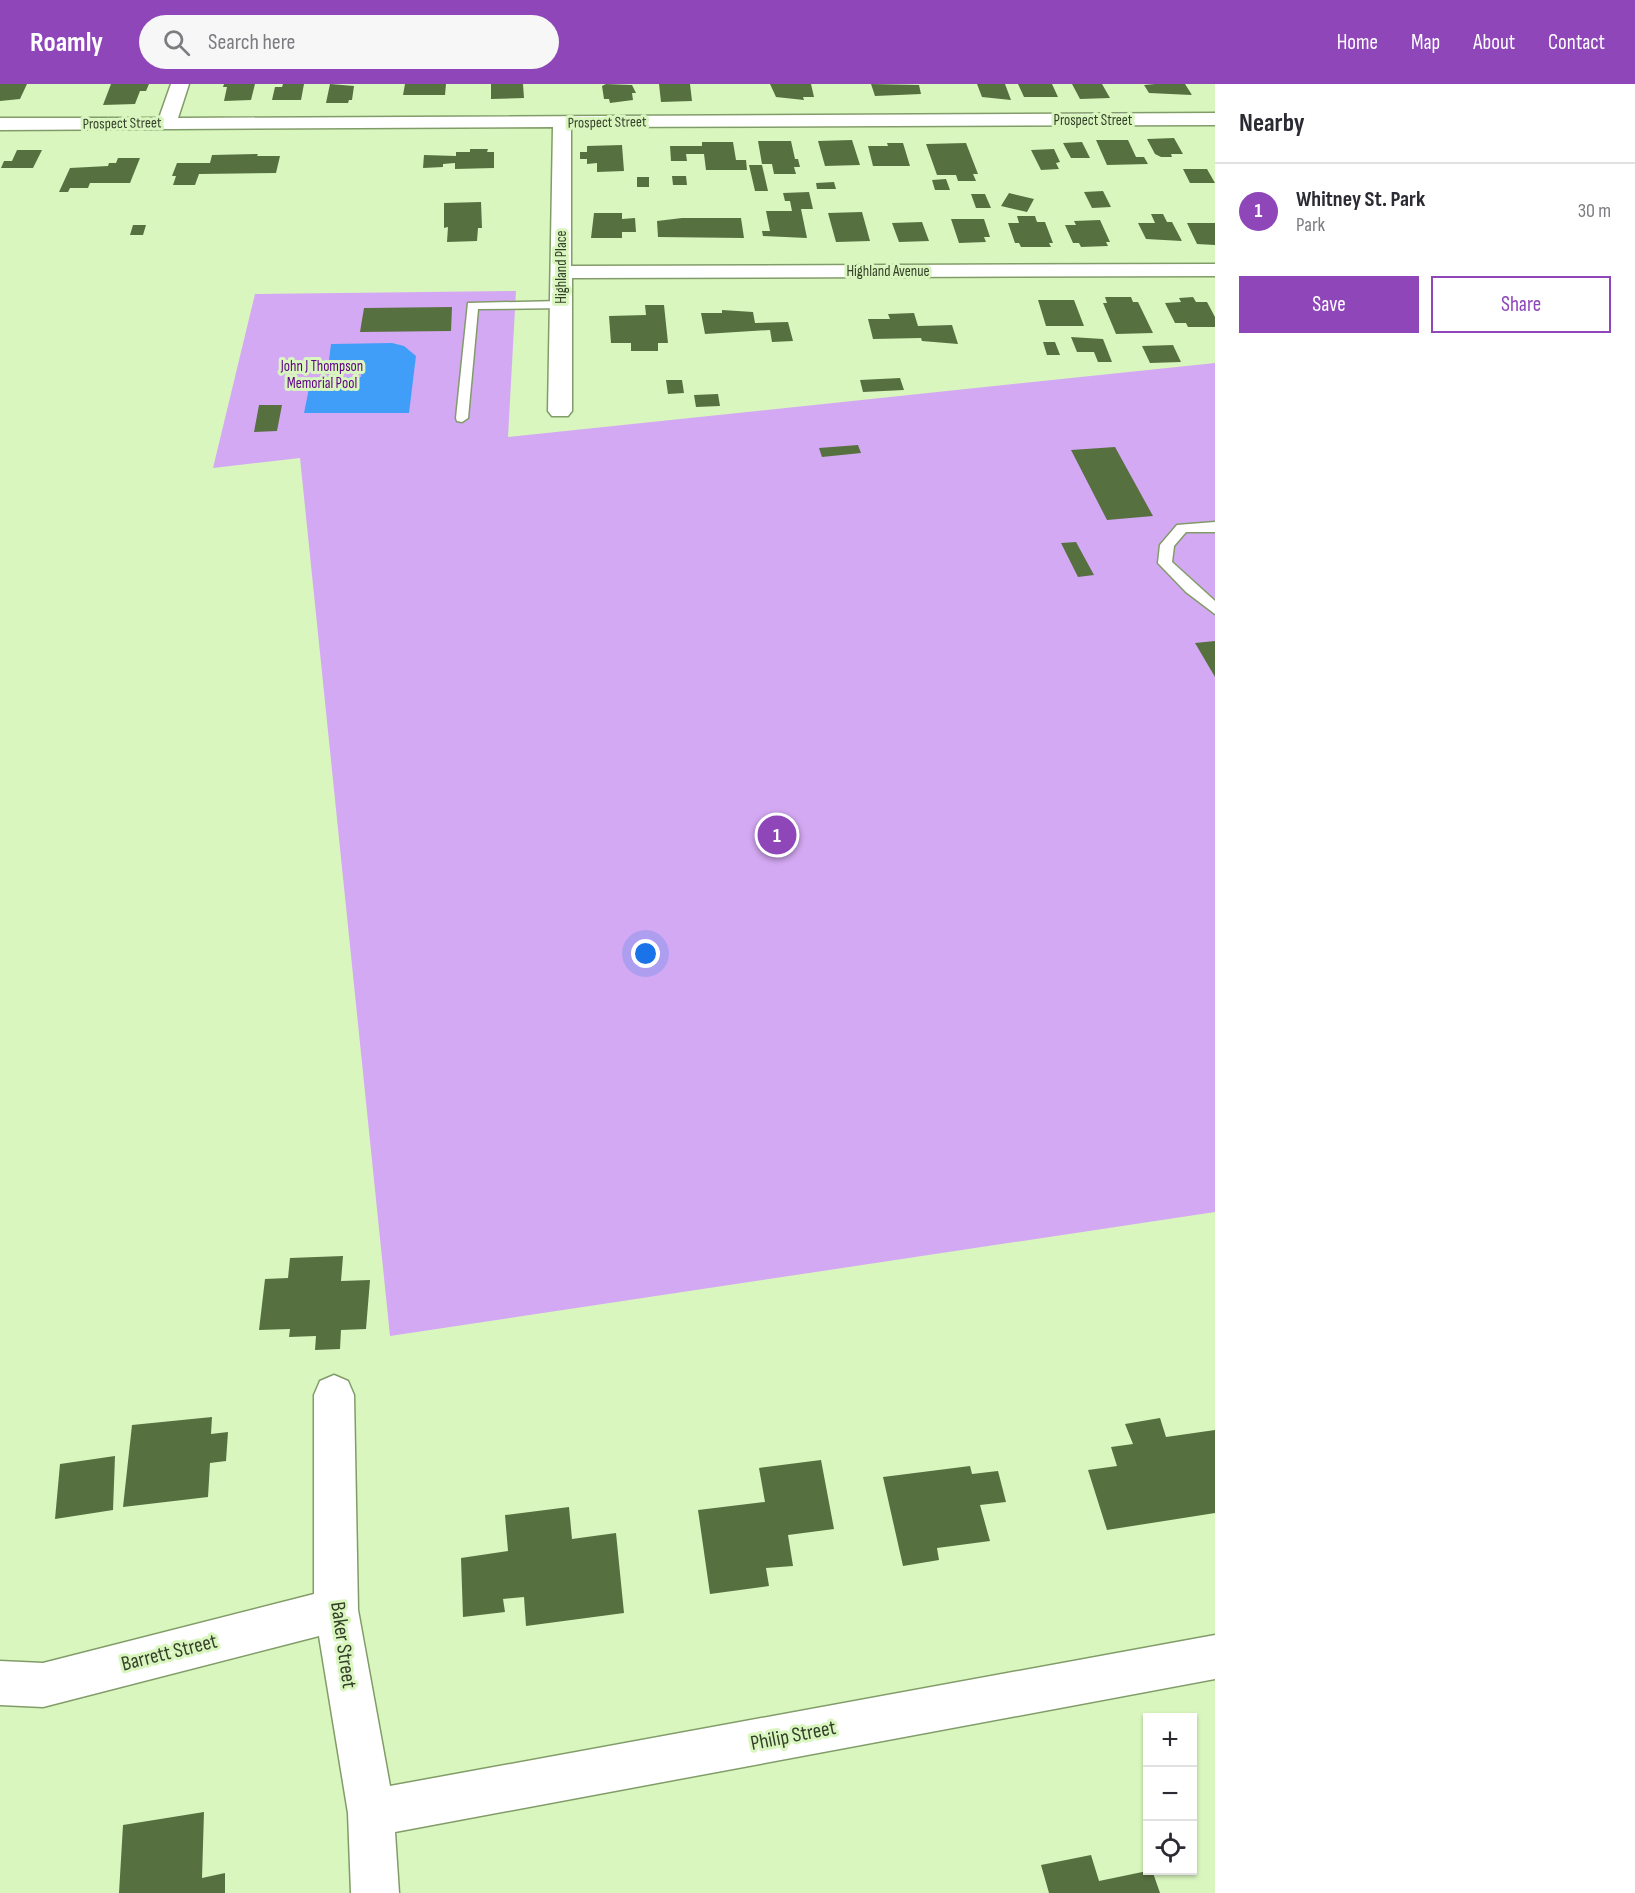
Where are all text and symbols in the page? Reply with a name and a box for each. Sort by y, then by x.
search box [139,15,559,69]
text: Roamly [30,26,103,59]
icon: search [160,26,193,59]
text: Search here [208,29,295,56]
text: Home [1337,30,1378,55]
text: Map [1411,30,1440,55]
text: About [1473,30,1515,55]
text: Contact [1548,30,1605,55]
text: Nearby [1239,108,1305,139]
street label: Prospect Street [1054,111,1133,130]
street label: Prospect Street [567,112,647,133]
street label: Prospect Street [82,113,162,134]
text: Whitney St. Park [1296,186,1425,213]
text: 1 [1255,199,1262,223]
text: 30 m [1578,199,1611,223]
text: Park [1296,213,1325,237]
street label: Highland Place [552,230,571,304]
street label: Highland Avenue [846,262,930,281]
button: Save [1239,276,1419,333]
button: Share [1431,276,1611,333]
park label: John J Thompson Memorial Pool [280,357,363,393]
pin: 1 [758,812,796,858]
your location [631,939,660,968]
street label: Baker Street [325,1600,362,1690]
street label: Barrett Street [119,1628,220,1676]
map controls [1143,1713,1197,1875]
button: + [1143,1713,1197,1767]
street label: Philip Street [748,1715,838,1756]
button: − [1143,1767,1197,1821]
button: locate [1143,1821,1197,1875]

